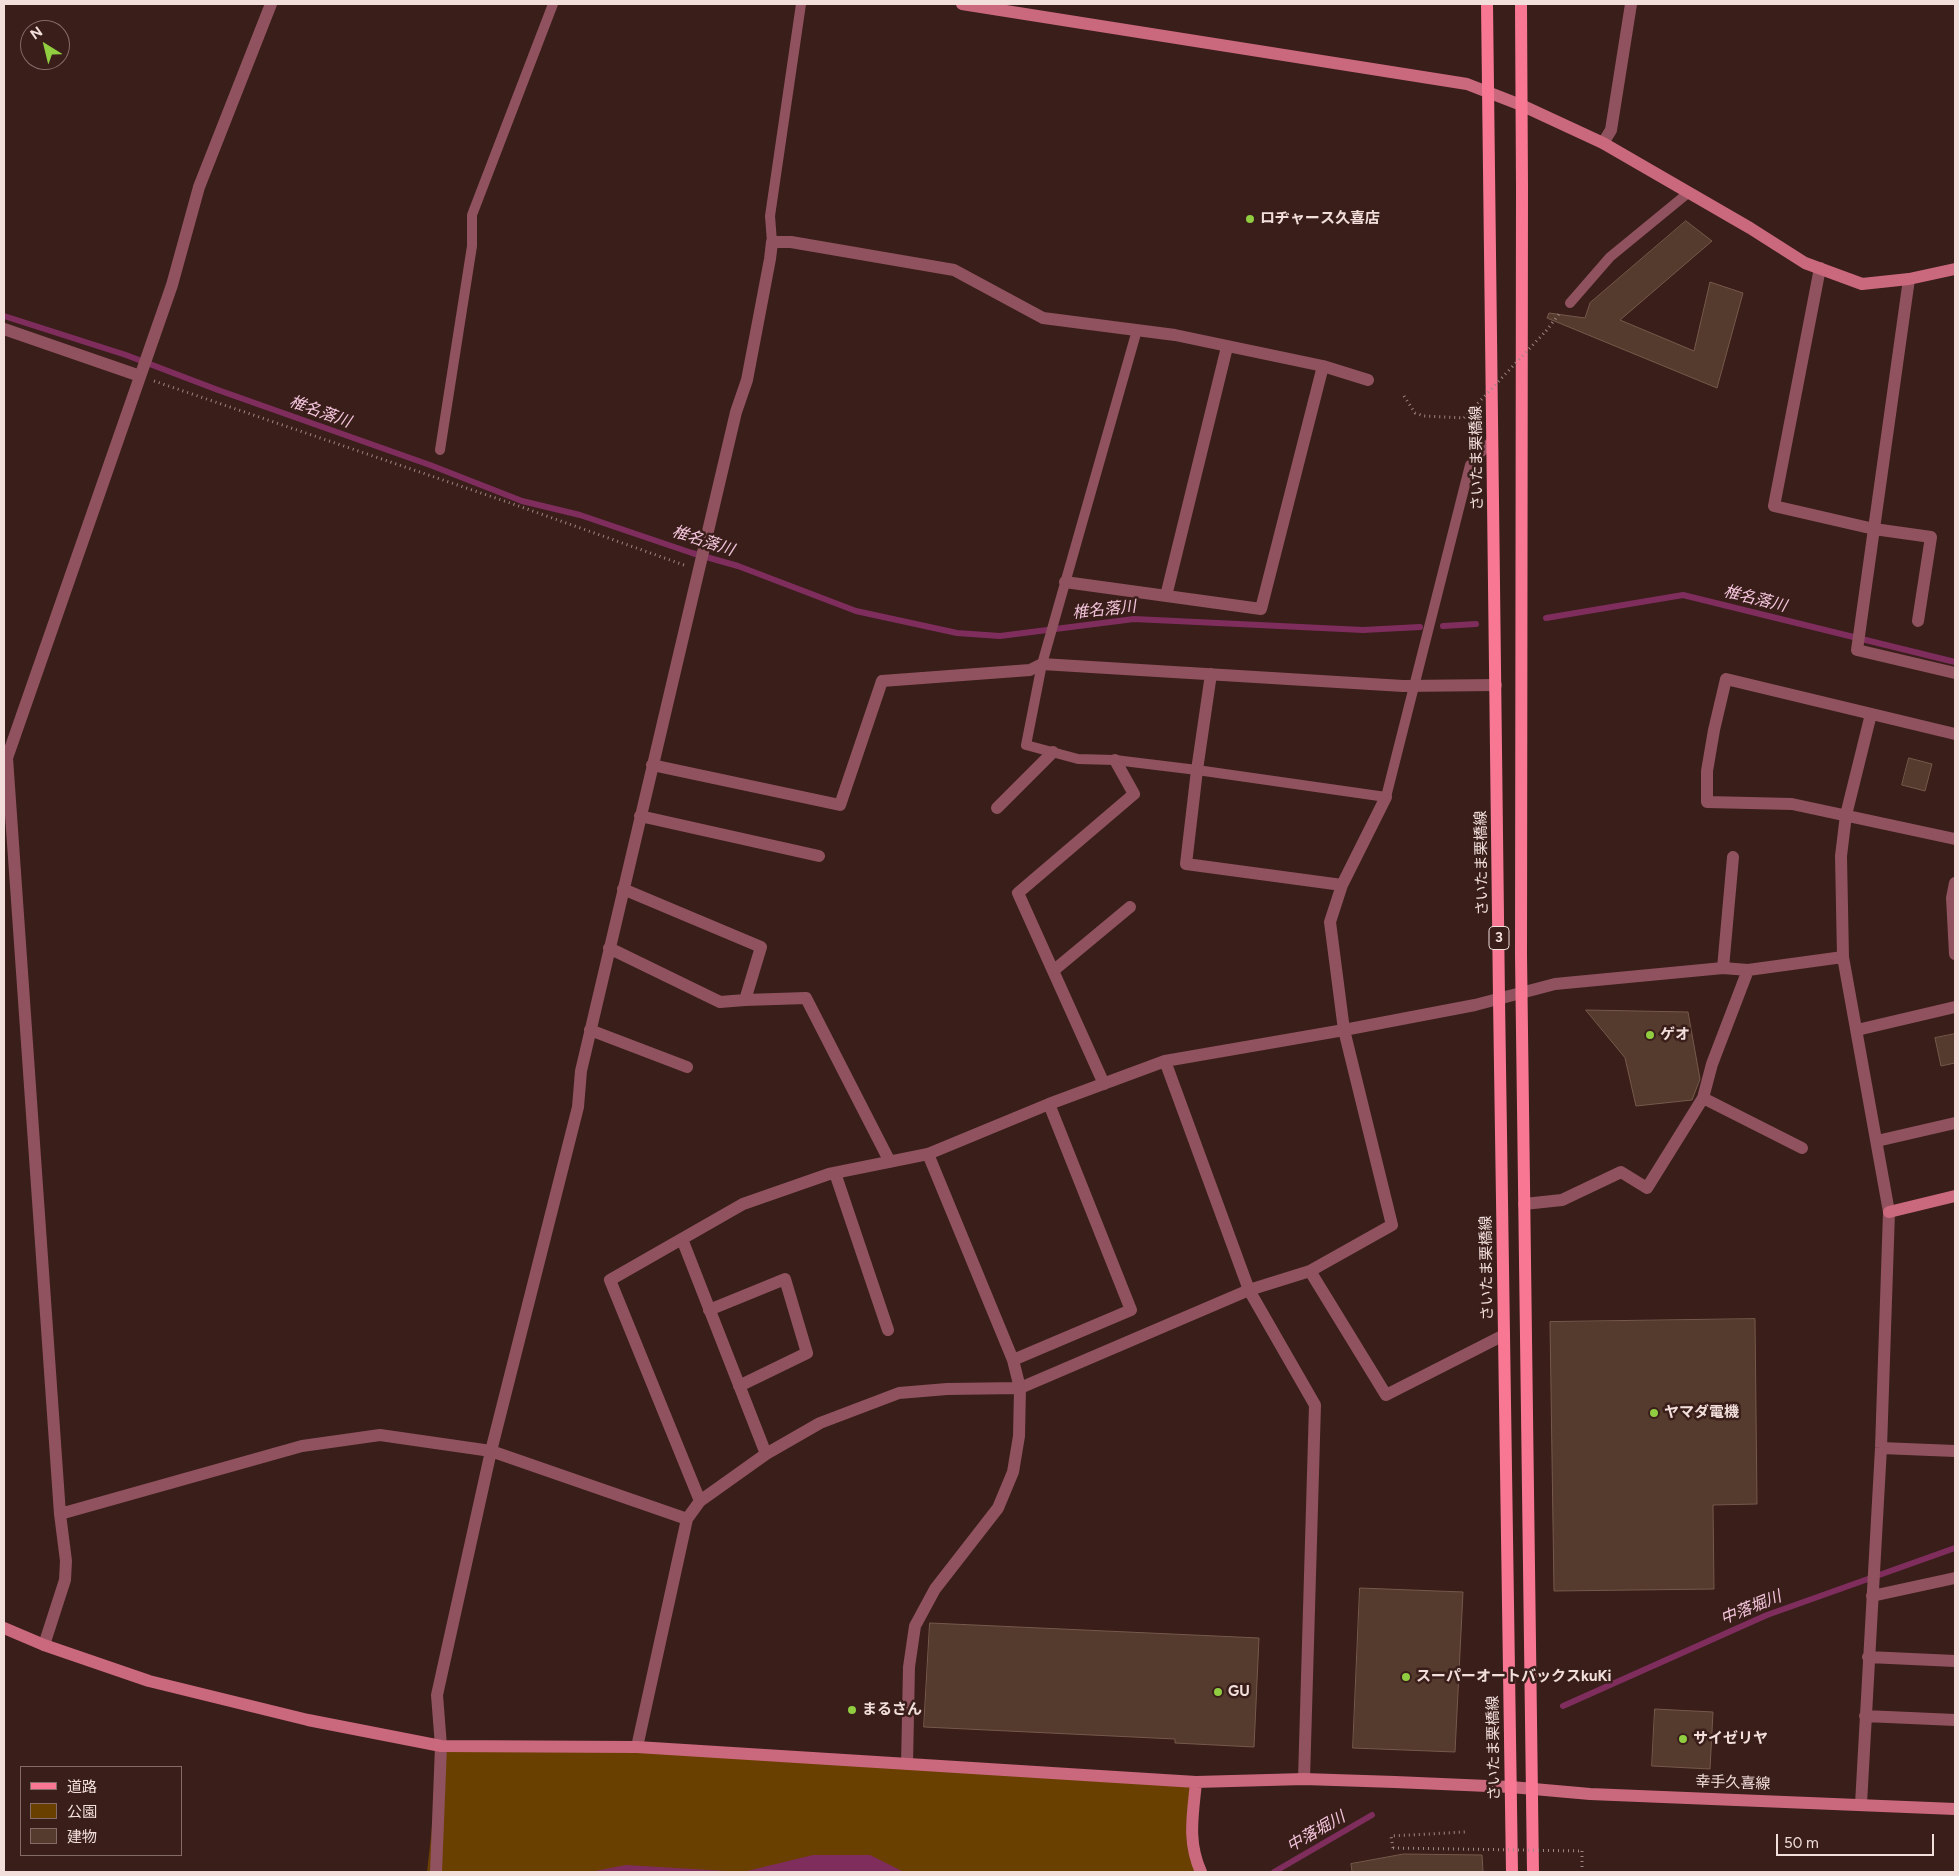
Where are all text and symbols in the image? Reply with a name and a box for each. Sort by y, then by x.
north arrow [20,20,70,70]
text: N [27,23,46,43]
place label: ロヂャース久喜店 [1260,210,1380,228]
marker: ロヂャース久喜店 [1244,213,1256,225]
water label: 椎名落川 [287,392,353,432]
street label: さいたま栗橋線 [1467,405,1487,511]
water label: 椎名落川 [670,522,736,560]
water label: 椎名落川 [1722,582,1788,616]
water label: 椎名落川 [1071,597,1137,623]
street label: さいたま栗橋線 [1472,810,1492,916]
road number: 3 [1489,926,1509,950]
place label: ゲオ [1660,1026,1690,1044]
marker: ゲオ [1644,1029,1656,1041]
street label: さいたま栗橋線 [1477,1215,1497,1321]
place label: ヤマダ電機 [1664,1404,1739,1422]
marker: ヤマダ電機 [1648,1407,1660,1419]
water label: 中落堀川 [1718,1587,1784,1629]
place label: スーパーオートバックスkuKi [1416,1668,1612,1686]
marker: スーパーオートバックスkuKi [1400,1671,1412,1683]
place label: GU [1228,1683,1250,1701]
marker: GU [1212,1686,1224,1698]
street label: さいたま栗橋線 [1484,1695,1504,1801]
place label: まるさん [862,1701,922,1719]
marker: まるさん [846,1704,858,1716]
place label: サイゼリヤ [1693,1730,1768,1748]
marker: サイゼリヤ [1677,1733,1689,1745]
legend [20,1766,182,1856]
street label: 幸手久喜線 [1695,1773,1771,1793]
text: 道路 [67,1778,97,1796]
text: 公園 [67,1803,97,1821]
water label: 中落堀川 [1283,1808,1349,1856]
scale bar [1779,1824,1936,1856]
text: 建物 [67,1828,97,1846]
text: 50 m [1784,1834,1819,1852]

